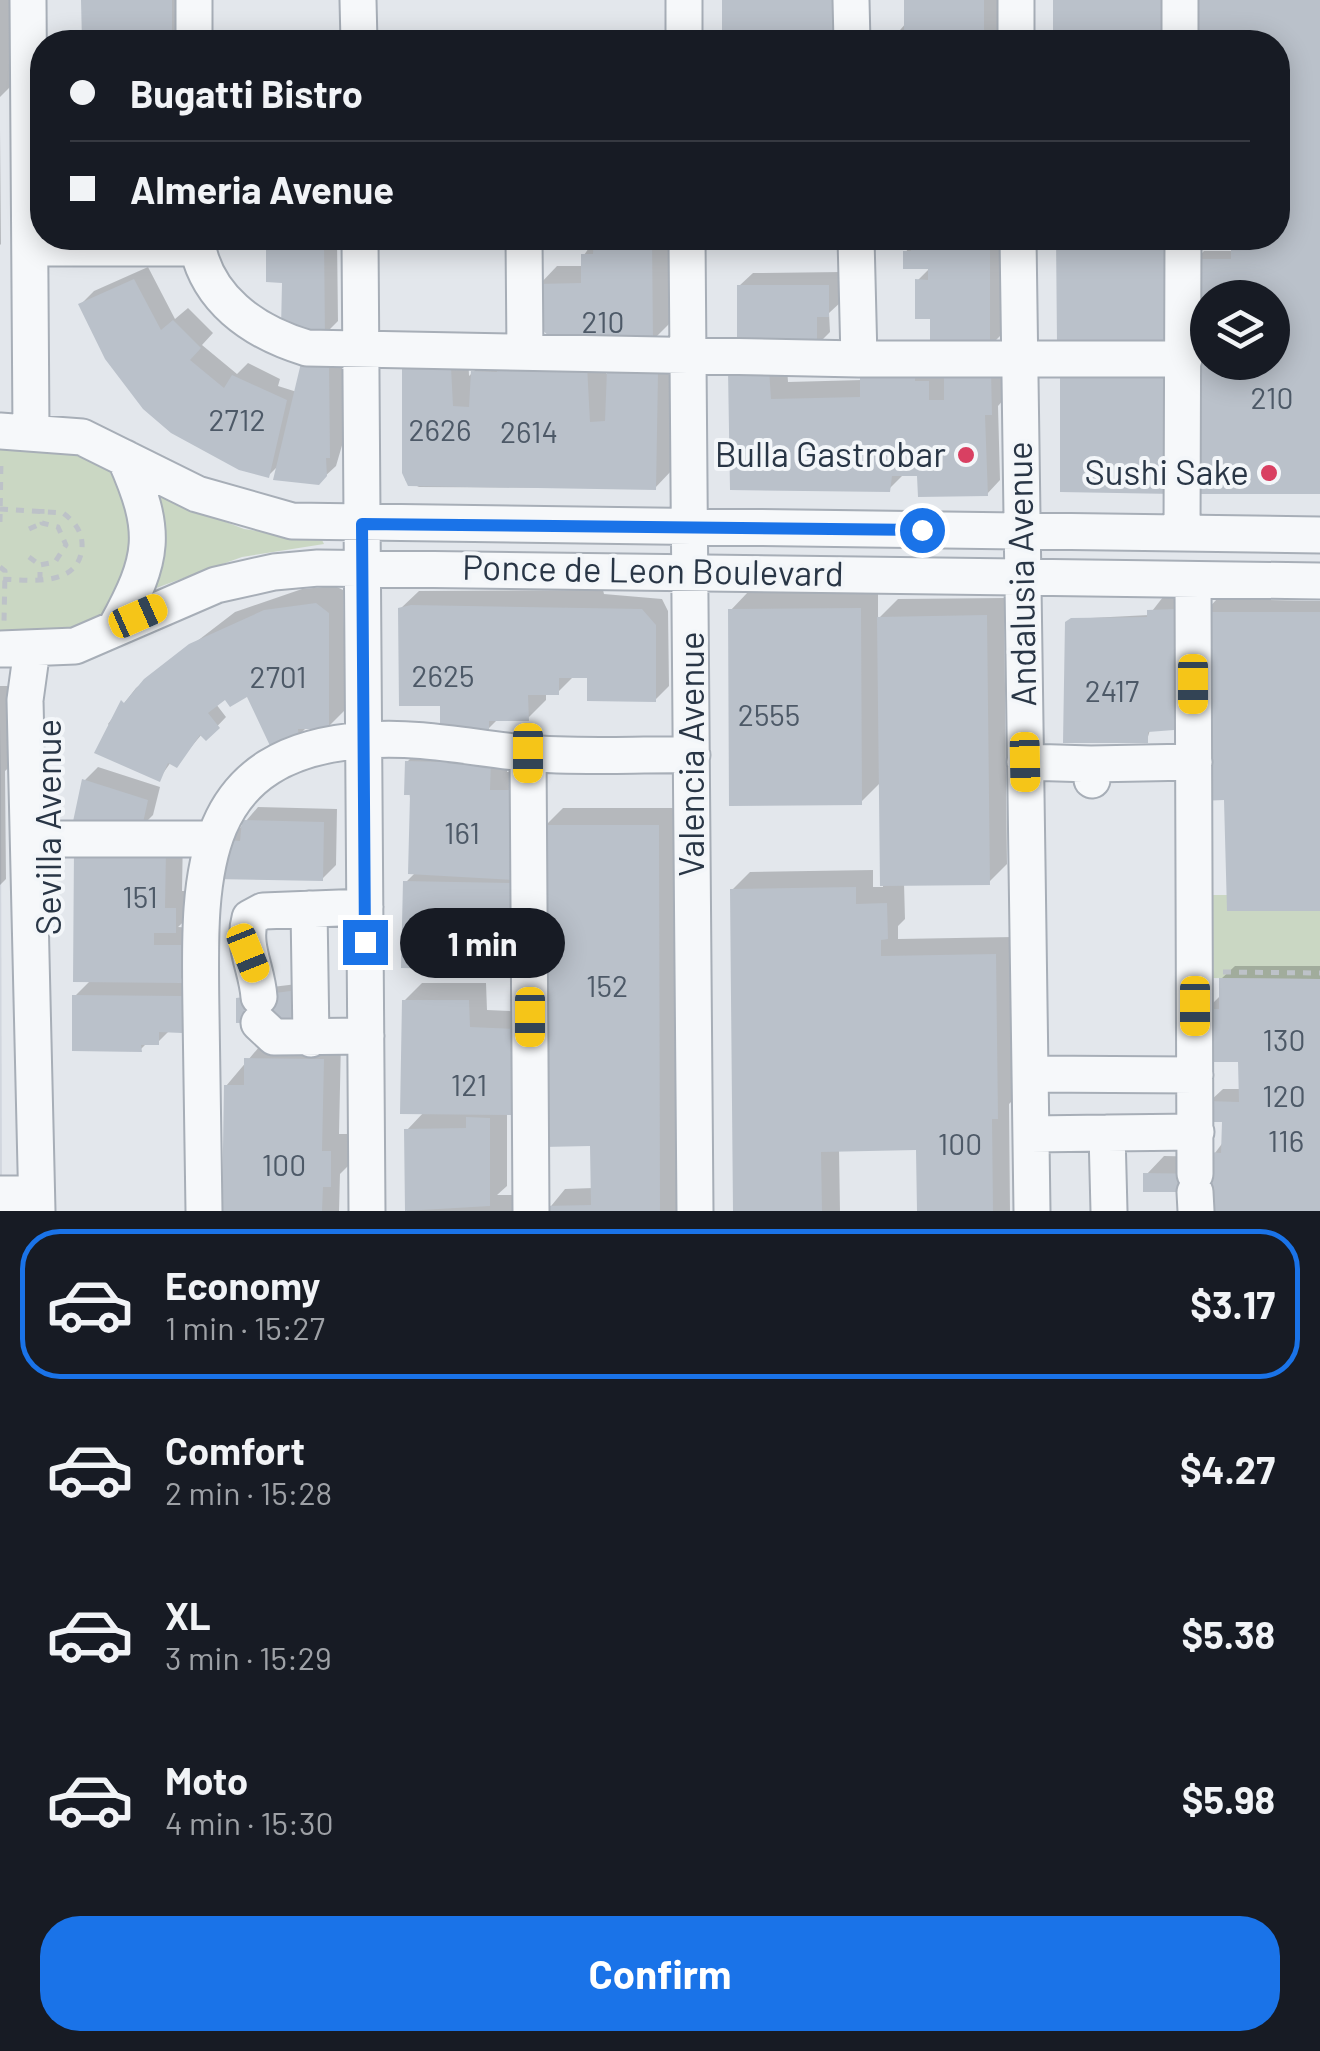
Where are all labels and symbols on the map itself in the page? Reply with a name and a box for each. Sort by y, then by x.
house number: 210 [581,303,625,339]
house number: 210 [1250,379,1294,415]
house number: 2712 [209,401,265,437]
house number: 2626 [408,411,472,447]
house number: 2614 [500,413,558,449]
place label: Bulla Gastrobar [715,432,946,474]
street label: Andalusia Avenue [997,441,1043,707]
marker: Bulla Gastrobar [955,444,977,466]
place label: Sushi Sake [1084,450,1249,492]
marker: Sushi Sake [1258,462,1280,484]
route start [900,508,945,553]
street label: Ponce de Leon Boulevard [462,545,844,593]
car [104,590,172,642]
street label: Valencia Avenue [669,631,711,877]
car [1178,654,1208,714]
house number: 2625 [411,657,475,693]
house number: 2701 [250,658,306,694]
house number: 2417 [1085,672,1139,708]
house number: 2555 [738,696,800,732]
street label: Sevilla Avenue [26,719,68,935]
car [513,723,543,783]
car [1009,732,1041,792]
house number: 161 [444,814,480,850]
house number: 151 [122,878,158,914]
callout: 1 min [400,907,565,977]
car [223,920,273,986]
route end [343,920,388,965]
house number: 152 [586,967,628,1003]
car [1180,976,1210,1036]
car [515,987,545,1047]
house number: 130 [1263,1021,1305,1057]
house number: 121 [451,1066,487,1102]
house number: 120 [1262,1077,1306,1113]
house number: 116 [1268,1122,1304,1158]
house number: 100 [938,1125,982,1161]
house number: 100 [262,1146,306,1182]

